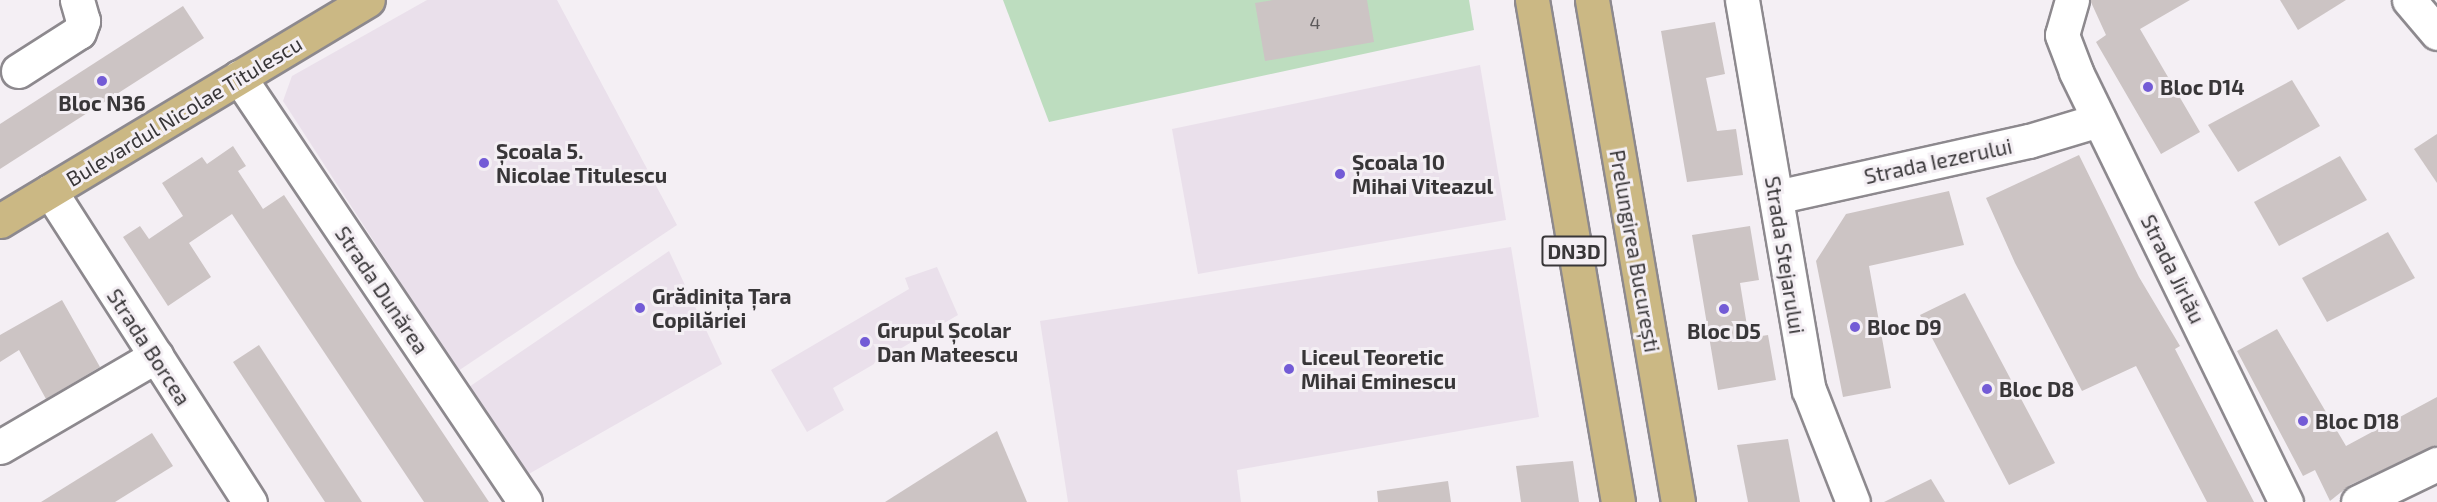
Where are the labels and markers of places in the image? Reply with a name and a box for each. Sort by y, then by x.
marker: Bloc N36 [95,74,109,88]
place label: Bloc D14 [2160,74,2245,100]
marker: Bloc D14 [2141,80,2155,94]
place label: Bloc N36 [58,90,146,116]
place label: Școala 5. Nicolae Titulescu [496,138,668,188]
place label: Școala 10 Mihai Viteazul [1352,149,1494,199]
marker: Școala 5. Nicolae Titulescu [477,156,491,170]
marker: Școala 10 Mihai Viteazul [1333,167,1347,181]
place label: Grădinița Țara Copilăriei [652,283,792,333]
marker: Grădinița Țara Copilăriei [633,301,647,315]
marker: Bloc D5 [1717,302,1731,316]
place label: Bloc D9 [1867,314,1942,340]
place label: Grupul Școlar Dan Mateescu [877,317,1018,367]
place label: Bloc D5 [1687,318,1761,344]
marker: Bloc D9 [1848,320,1862,334]
marker: Grupul Școlar Dan Mateescu [858,335,872,349]
place label: Liceul Teoretic Mihai Eminescu [1301,344,1456,394]
marker: Liceul Teoretic Mihai Eminescu [1282,362,1296,376]
place label: Bloc D8 [1999,376,2074,402]
marker: Bloc D8 [1980,382,1994,396]
place label: Bloc D18 [2315,408,2399,434]
marker: Bloc D18 [2296,414,2310,428]

